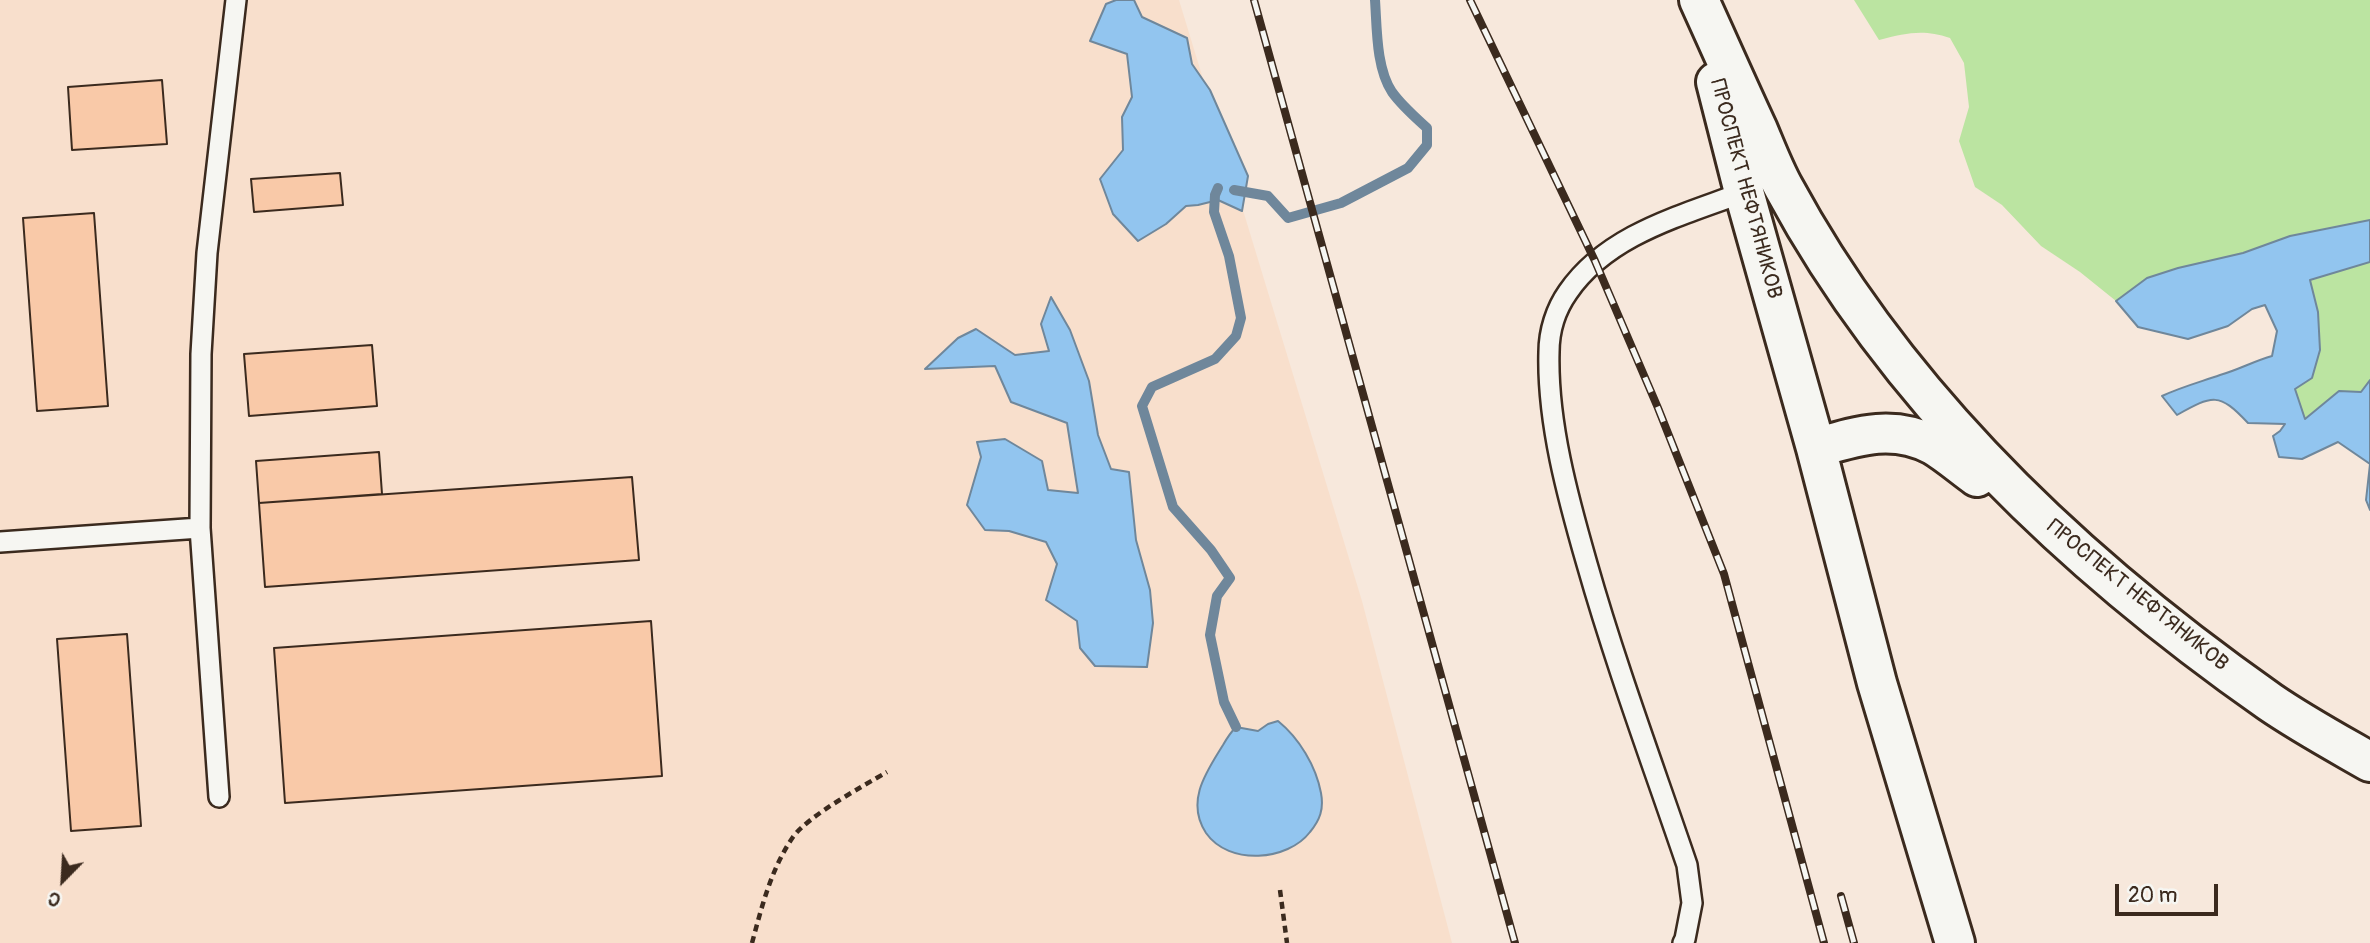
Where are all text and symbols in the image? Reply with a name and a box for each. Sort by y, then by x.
street label: ПРОСПЕКТ НЕФТЯНИКОВ [1704,76,1786,302]
street label: ПРОСПЕКТ НЕФТЯНИКОВ [2041,515,2233,677]
north arrow [28,845,98,915]
scale bar [2118,870,2221,914]
text: 20 m [2128,882,2177,909]
text: С [44,886,65,913]

